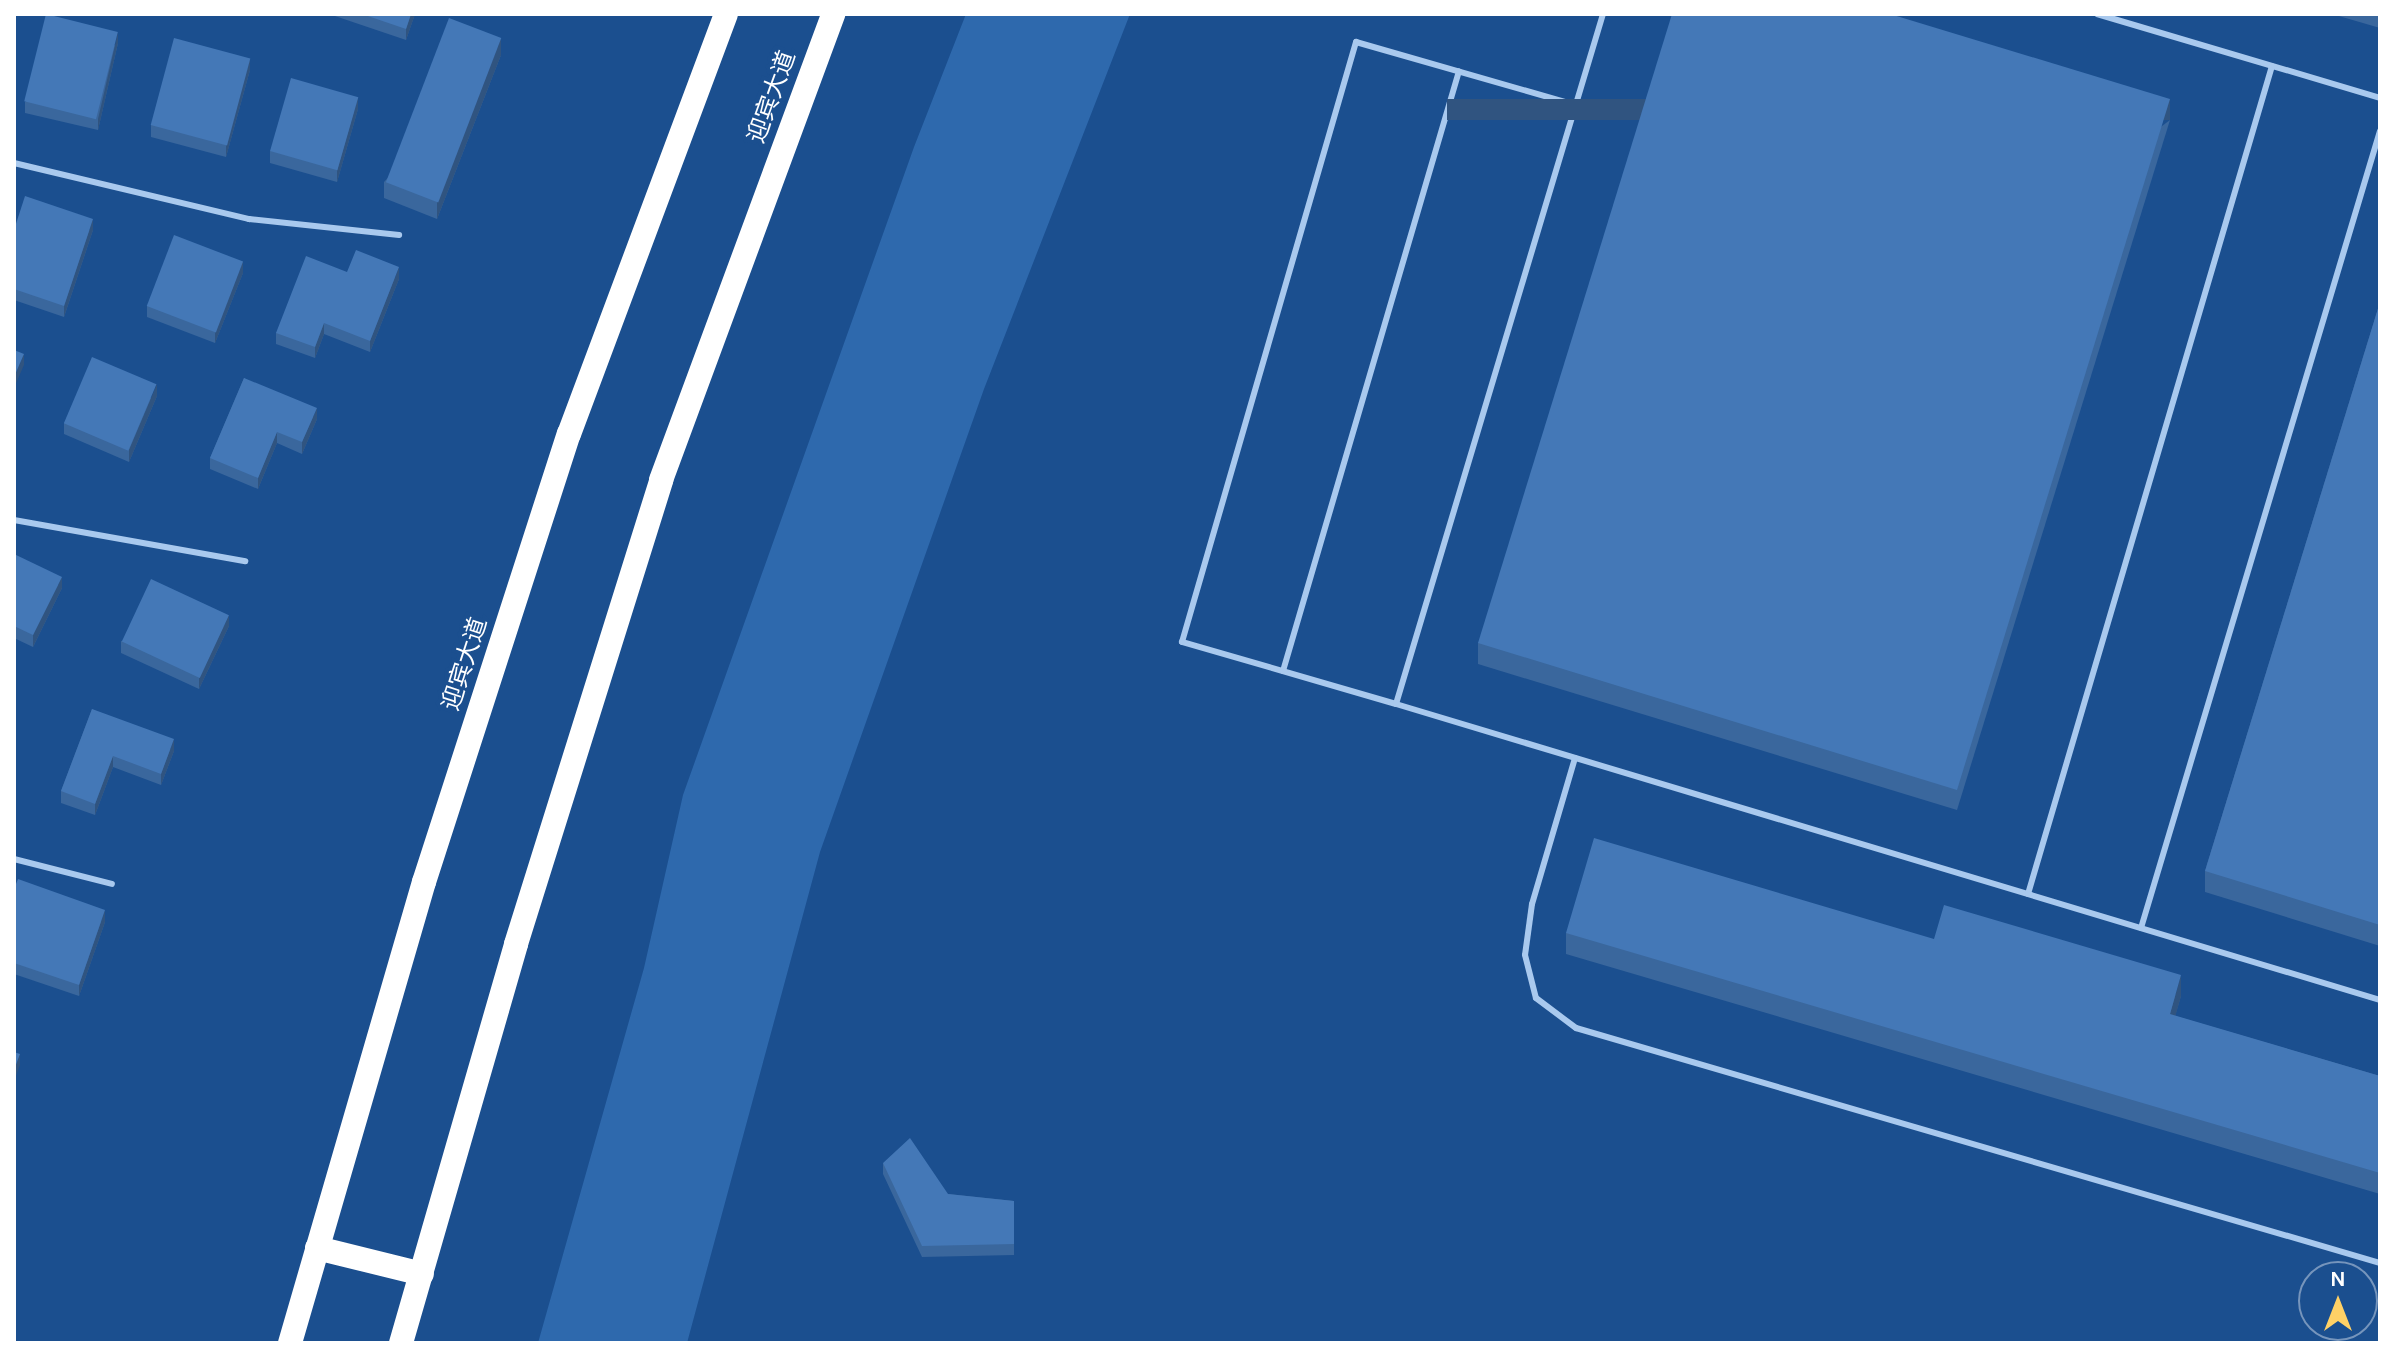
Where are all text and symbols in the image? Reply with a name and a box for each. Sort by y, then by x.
street label: 迎宾大道 [742,47,802,147]
street label: 迎宾大道 [436,614,494,714]
north arrow [2298,1261,2378,1341]
text: N [2330,1266,2346,1292]

